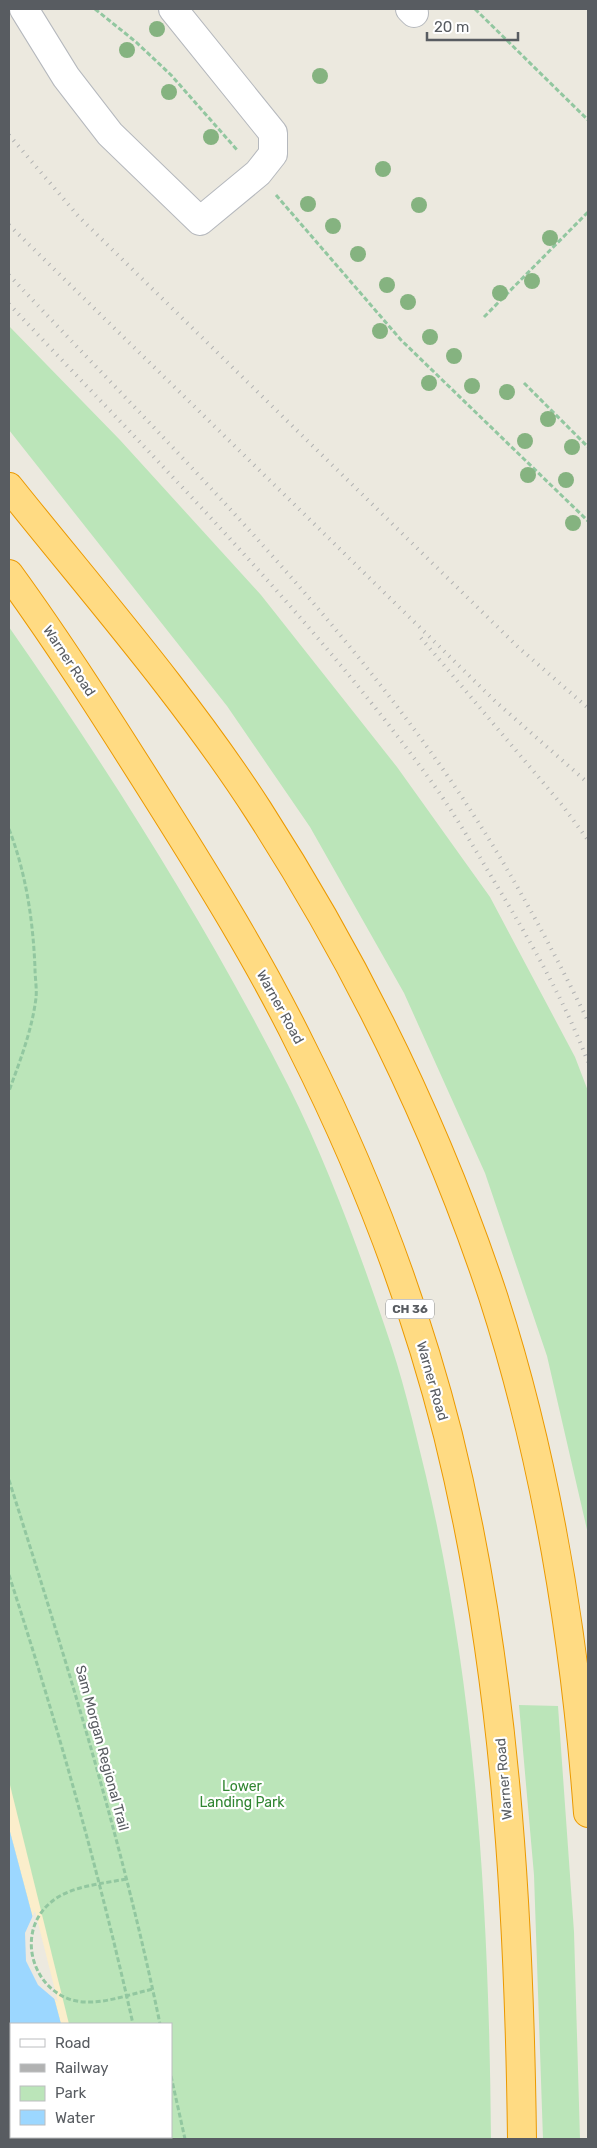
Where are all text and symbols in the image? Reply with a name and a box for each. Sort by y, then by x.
scale bar [427,10,518,42]
text: 20 m [434,18,469,36]
street label: Warner Road [39,622,99,700]
street label: Warner Road [253,967,307,1047]
road number: CH 36 [386,1300,434,1318]
street label: Warner Road [413,1339,451,1423]
street label: Sam Morgan Regional Trail [72,1663,132,1833]
street label: Warner Road [492,1737,516,1821]
park label: Lower Landing Park [199,1778,285,1811]
legend [10,2023,172,2138]
text: Road [55,2034,91,2052]
text: Railway [55,2059,109,2077]
text: Park [55,2084,86,2102]
text: Water [55,2109,95,2127]

